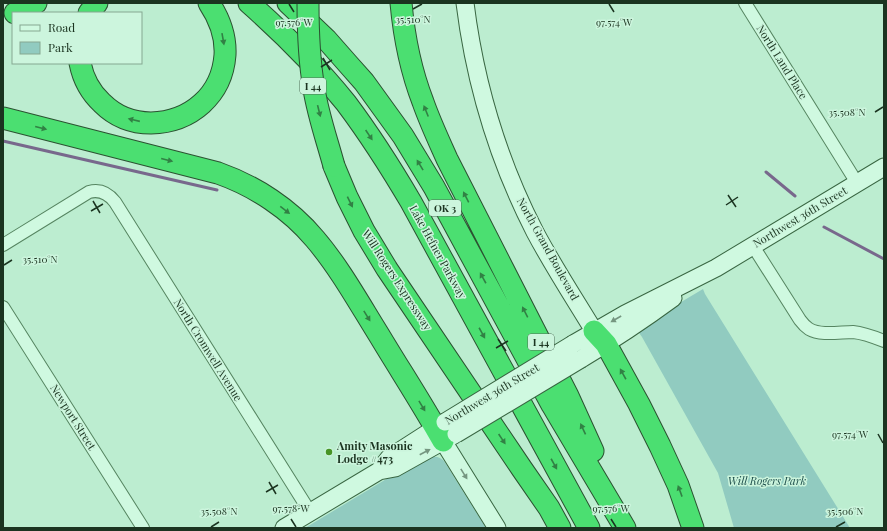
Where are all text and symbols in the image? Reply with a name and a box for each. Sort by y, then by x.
legend [12,12,142,64]
text: 35.510°N [395,12,431,26]
text: 97.576°W [276,15,313,29]
text: 97.574°W [596,15,633,29]
text: Road [48,19,75,35]
street label: North Land Place [754,22,812,102]
one-way arrow [220,33,226,45]
text: Park [48,39,73,55]
road number: I 44 [300,78,326,94]
one-way arrow [423,104,429,116]
one-way arrow [316,105,322,117]
text: 35.508°N [829,105,865,119]
one-way arrow [128,117,140,123]
one-way arrow [35,125,47,131]
one-way arrow [365,130,373,140]
one-way arrow [161,158,173,164]
one-way arrow [417,159,424,170]
street label: Northwest 36th Street [750,182,850,251]
one-way arrow [463,191,470,202]
street label: North Grand Boulevard [514,195,583,303]
one-way arrow [346,196,353,207]
road number: OK 3 [429,200,461,216]
street label: Lake Hefner Parkway [406,202,471,302]
one-way arrow [280,206,291,215]
street label: Will Rogers Expressway [359,226,436,333]
text: 35.510°N [22,252,58,266]
one-way arrow [480,272,487,284]
street label: North Cromwell Avenue [171,296,246,404]
one-way arrow [522,307,529,318]
one-way arrow [363,311,371,321]
one-way arrow [610,315,622,322]
one-way arrow [479,327,485,338]
road number: I 44 [528,334,554,350]
street label: Northwest 36th Street [442,359,542,428]
one-way arrow [619,368,626,380]
street label: Newport Street [47,381,100,453]
one-way arrow [419,400,426,412]
one-way arrow [580,423,586,435]
text: 97.574°W [832,427,869,441]
one-way arrow [498,434,506,444]
place label: Amity Masonic Lodge #473 [336,438,413,466]
marker: Amity Masonic Lodge #473 [324,447,334,457]
one-way arrow [419,449,430,455]
one-way arrow [551,458,558,470]
one-way arrow [460,469,468,480]
park label: Will Rogers Park [728,473,807,488]
one-way arrow [677,485,683,497]
text: 97.578°W [272,501,310,515]
text: 97.576°W [593,501,630,515]
text: 35.508°N [201,504,237,518]
text: 35.506°N [827,504,863,518]

